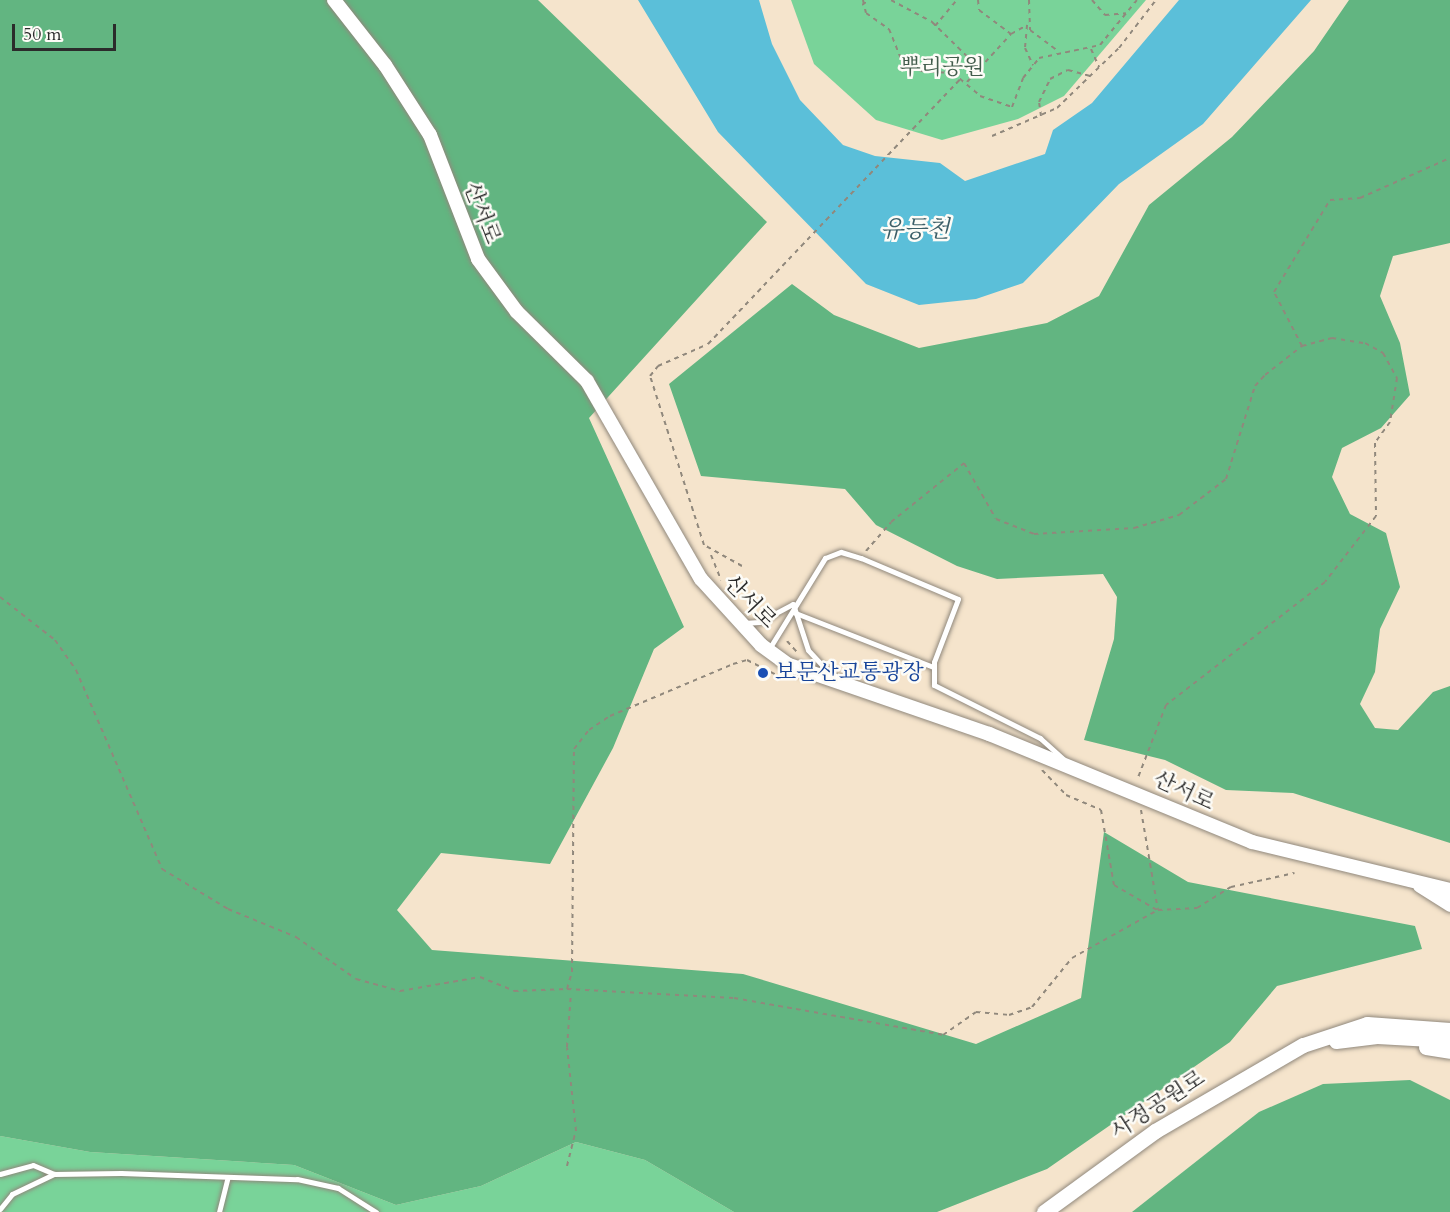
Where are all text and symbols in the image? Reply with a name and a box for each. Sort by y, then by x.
scale bar [15,12,118,50]
text: 50 m [23,22,62,47]
park label: 뿌리공원 [899,55,985,81]
street label: 산서로 [458,179,506,247]
water label: 유등천 [880,216,950,244]
street label: 산서로 [718,570,782,634]
place label: 보문산교통광장 [775,660,924,686]
marker: 보문산교통광장 [756,666,770,680]
street label: 산서로 [1150,766,1218,816]
street label: 사정공원로 [1106,1065,1210,1145]

